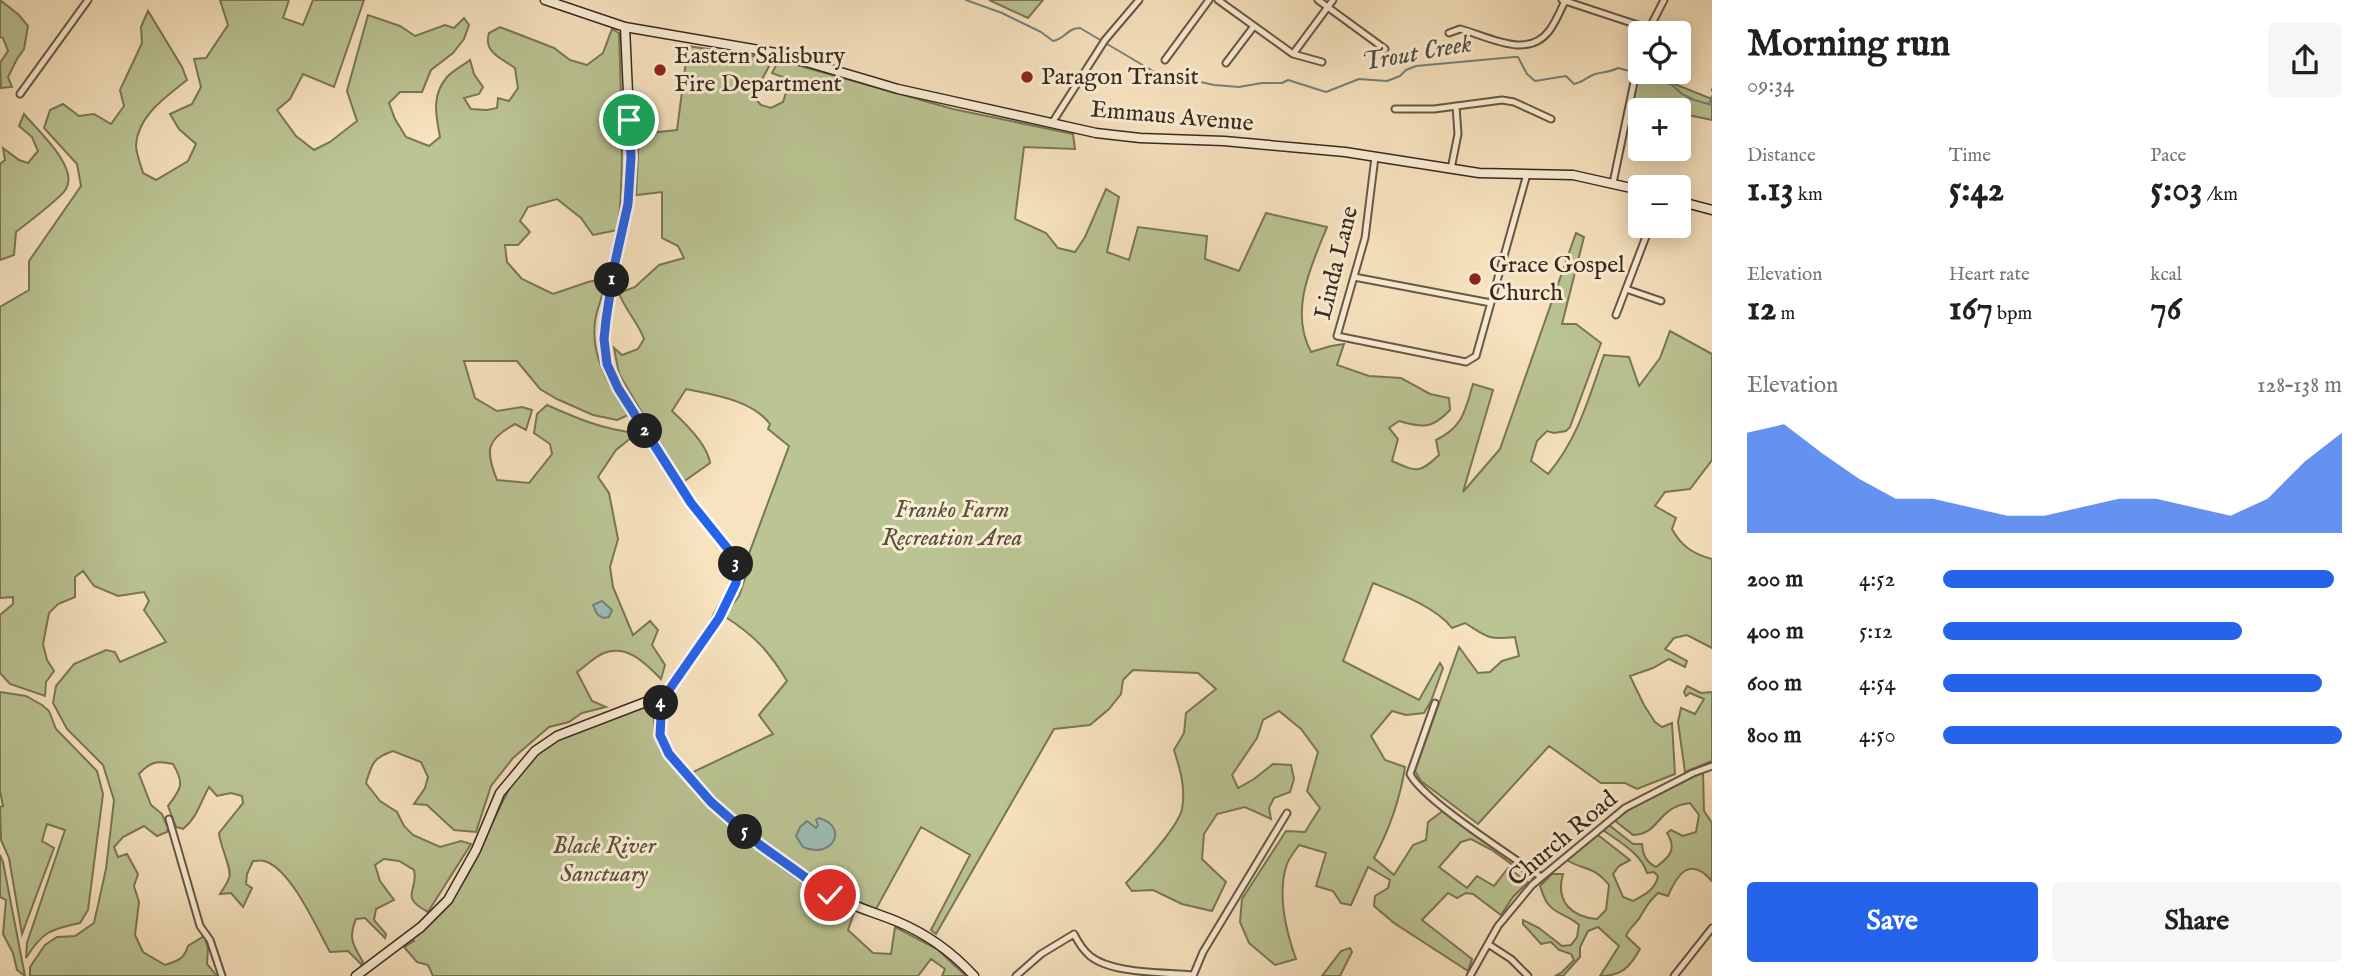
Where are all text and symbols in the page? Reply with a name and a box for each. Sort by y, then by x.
map controls [1628,21,1691,238]
button: locate [1628,21,1691,84]
text: Morning run [1747,21,1950,69]
button: share [2268,23,2342,97]
water label: Trout Creek [1360,27,1475,79]
place label: Eastern Salisbury Fire Department [674,41,846,100]
marker: Eastern Salisbury Fire Department [652,62,668,78]
place label: Paragon Transit [1041,62,1199,93]
marker: Paragon Transit [1019,69,1035,85]
text: 09:34 [1747,71,1794,100]
pin [599,90,659,150]
street label: Emmaus Avenue [1089,94,1255,140]
button: + [1628,98,1691,161]
icon: arrive [610,101,648,139]
text: Distance [1747,144,1816,168]
text: Time [1949,144,1991,168]
text: Pace [2150,144,2186,168]
text: 1.13 [1747,168,1794,213]
text: 5:42 [1949,168,2004,213]
text: 5:03 [2150,168,2203,213]
button: − [1628,175,1691,238]
text: km [1794,183,1823,207]
text: /km [2203,183,2238,207]
street label: Linda Lane [1308,203,1366,323]
place label: Grace Gospel Church [1489,250,1625,309]
pin: 1 [594,262,630,298]
text: Elevation [1747,263,1822,287]
text: Heart rate [1949,263,2030,287]
text: kcal [2150,263,2182,287]
text: 1 [608,267,615,291]
marker: Grace Gospel Church [1467,271,1483,287]
text: 12 [1747,287,1776,332]
text: 167 [1949,287,1993,332]
text: 76 [2150,287,2181,332]
text: m [1776,302,1795,326]
text: bpm [1993,302,2032,326]
text: Elevation [1747,371,1838,400]
text: 128–138 m [2257,371,2342,400]
pin: 2 [628,414,662,448]
text: 2 [640,418,649,442]
park label: Franko Farm Recreation Area [882,495,1022,554]
pin: 3 [718,546,754,582]
text: 3 [732,551,739,575]
text: 200 m [1747,565,1803,594]
text: 4:52 [1859,565,1895,594]
text: 400 m [1747,617,1804,646]
text: 5:12 [1859,617,1893,646]
text: 600 m [1747,669,1802,698]
text: 4:54 [1859,669,1896,698]
pin: 4 [644,686,678,720]
text: 4 [656,690,665,714]
text: 800 m [1747,721,1801,750]
text: 4:50 [1859,721,1896,750]
street label: Church Road [1502,784,1624,894]
pin: 5 [728,814,762,850]
text: 5 [741,819,748,843]
park label: Black River Sanctuary [552,831,657,890]
pin [800,865,860,925]
icon: check [811,876,849,914]
button: Save [1747,882,2038,962]
button: Share [2052,882,2342,962]

